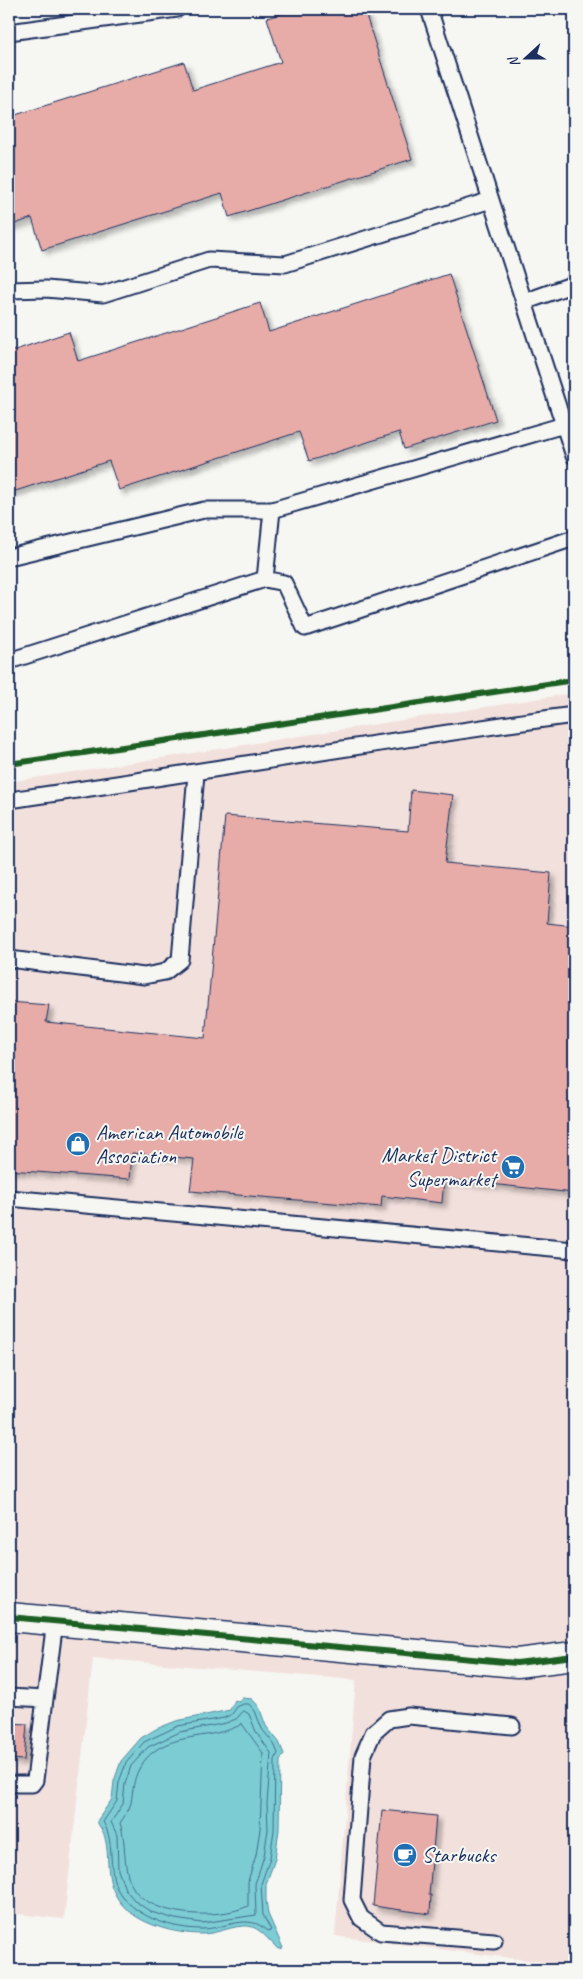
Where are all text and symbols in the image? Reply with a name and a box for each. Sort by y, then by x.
north arrow [500,32,550,82]
text: N [504,53,524,70]
place label: American Automobile Association [96,1119,244,1169]
shop icon: American Automobile Association [65,1131,91,1157]
place label: Market District Supermarket [382,1142,499,1192]
supermarket icon: Market District Supermarket [500,1154,526,1180]
cafe icon: Starbucks [392,1842,418,1868]
place label: Starbucks [422,1842,497,1868]

